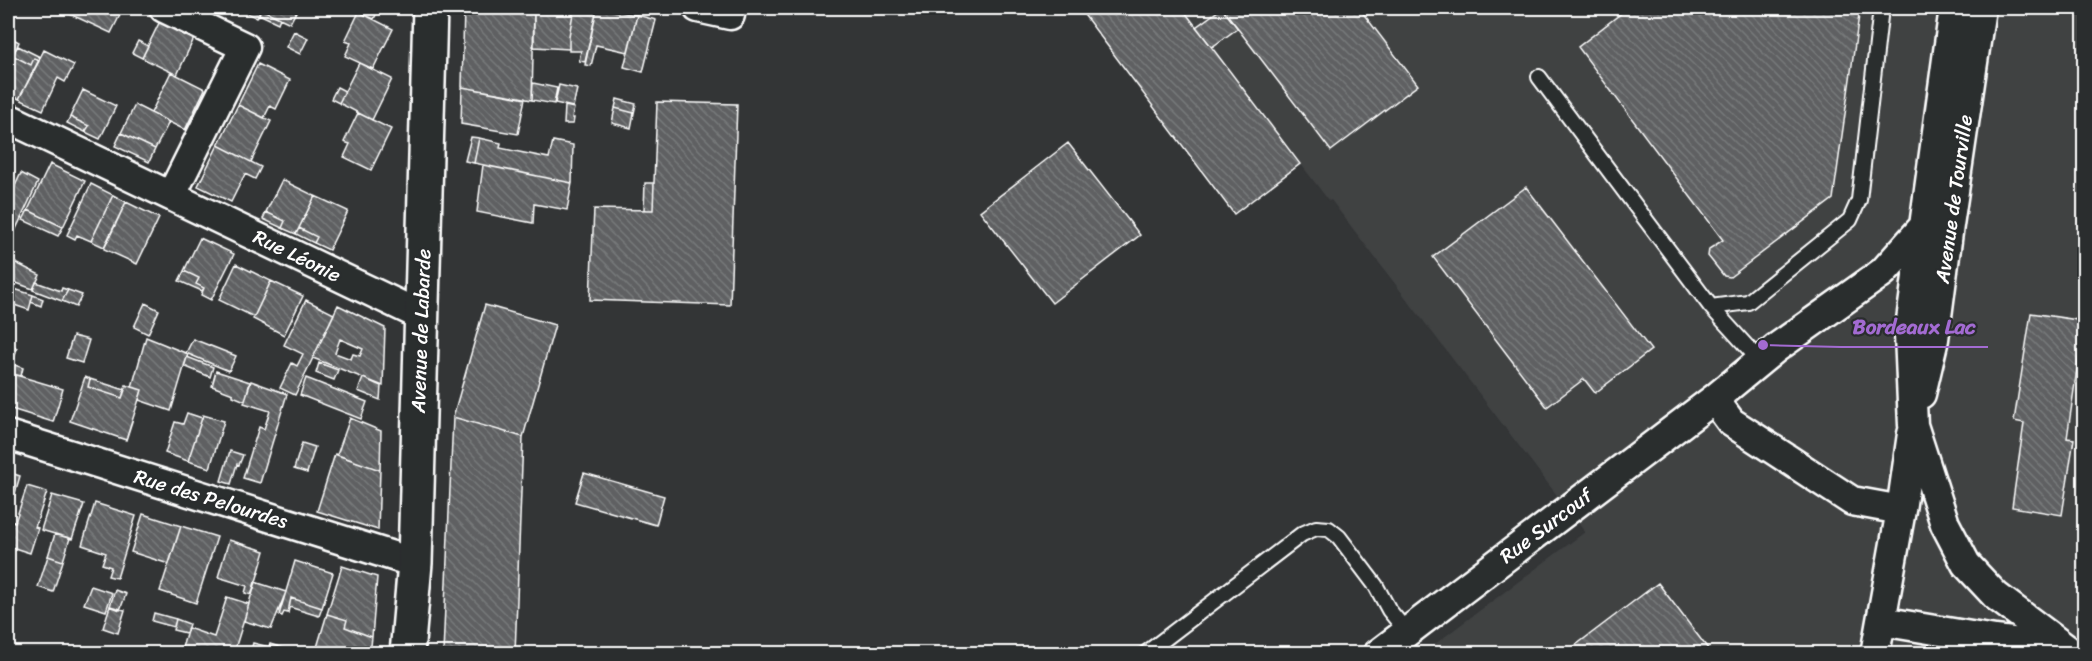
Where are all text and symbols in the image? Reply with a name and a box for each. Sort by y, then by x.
street label: Avenue de Tourville [1925,112,1983,287]
street label: Rue Léonie [247,220,347,292]
street label: Avenue de Labarde [401,248,441,415]
callout: Bordeaux Lac [1841,308,1988,347]
text: Bordeaux Lac [1852,308,1976,346]
street label: Rue des Pelourdes [130,459,293,539]
street label: Rue Surcouf [1492,478,1602,573]

